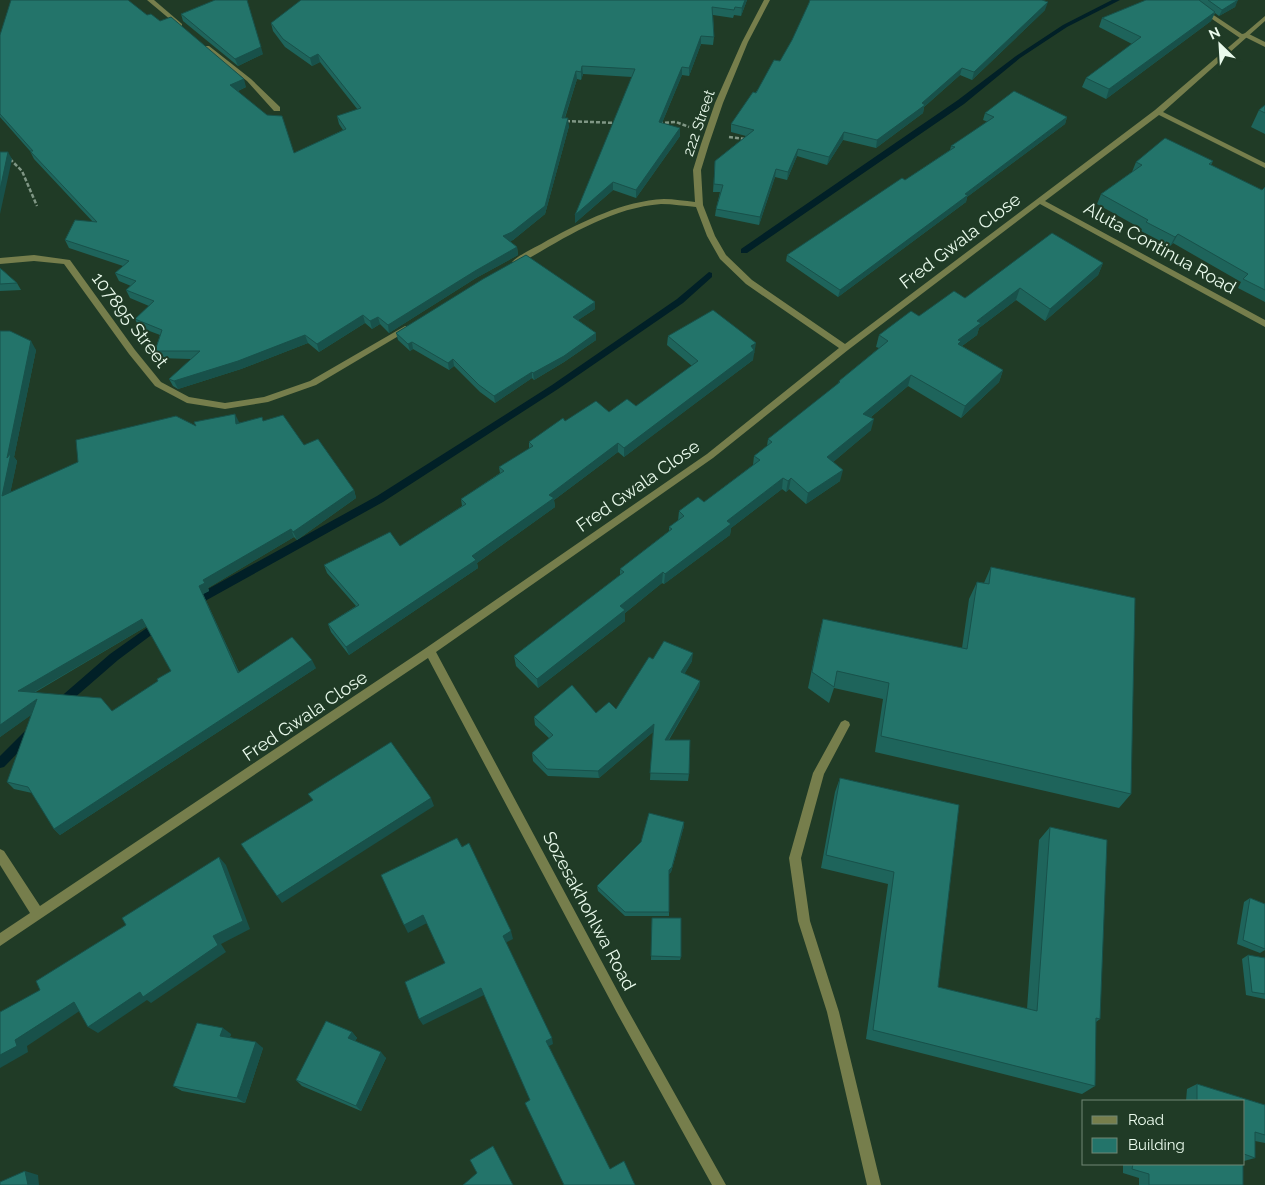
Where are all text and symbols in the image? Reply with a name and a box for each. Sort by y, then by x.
north arrow [1195,20,1245,70]
text: N [1206,24,1223,43]
street label: 222 Street [679,88,719,158]
street label: Fred Gwala Close [895,188,1025,293]
street label: Aluta Continua Road [1081,197,1240,298]
street label: 107895 Street [88,268,173,371]
street label: Fred Gwala Close [572,435,704,536]
street label: Fred Gwala Close [238,666,371,765]
street label: Sozesakhohlwa Road [539,828,640,994]
legend [1082,1100,1245,1165]
text: Road [1128,1111,1164,1129]
text: Building [1128,1136,1185,1154]

